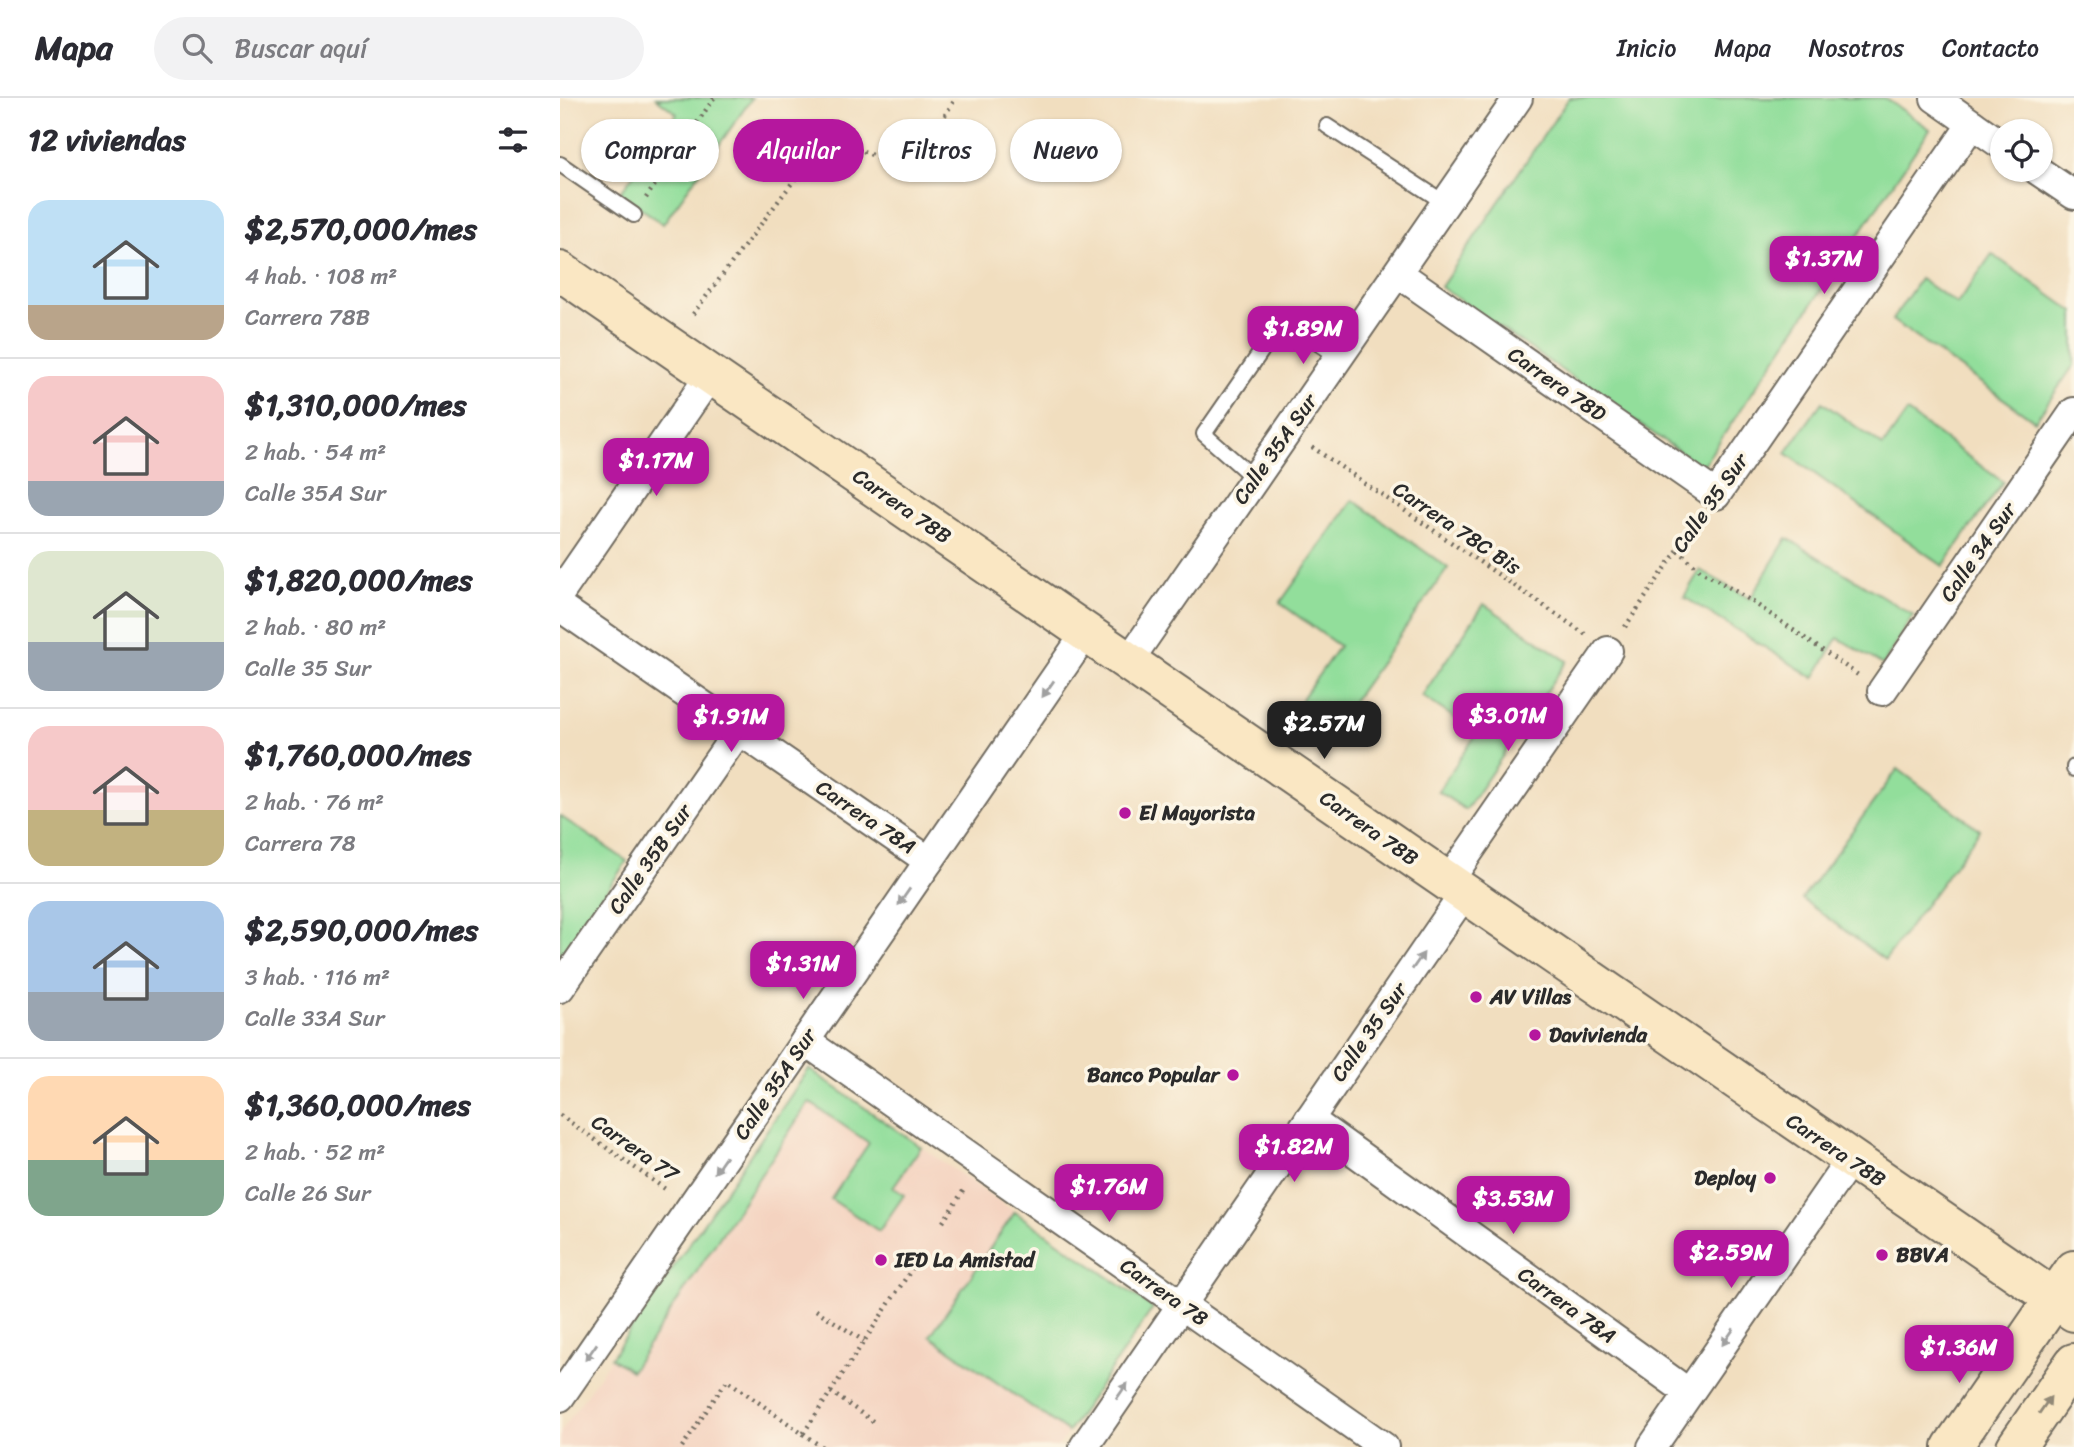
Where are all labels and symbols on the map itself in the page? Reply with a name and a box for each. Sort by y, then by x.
pin: $1.37M [1767,236,1881,296]
pin: $1.89M [1246,306,1360,366]
street label: Carrera 78D [1500,336,1615,432]
street label: Calle 35A Sur [1223,384,1328,513]
pin: $1.17M [599,438,713,498]
street label: Calle 35 Sur [1662,444,1759,561]
street label: Carrera 78B [844,458,960,554]
street label: Carrera 78C Bis [1385,471,1529,585]
street label: Calle 34 Sur [1929,493,2027,610]
one-way arrow [1041,680,1055,698]
pin: $1.91M [674,694,788,754]
pin: $3.01M [1451,694,1565,753]
pin: $2.57M [1267,702,1381,761]
street label: Carrera 78A [808,769,924,865]
street label: Carrera 78B [1311,780,1427,876]
place label: El Mayorista [1139,794,1256,832]
street label: Calle 35B Sur [598,795,703,922]
marker: El Mayorista [1117,805,1133,821]
one-way arrow [898,887,911,907]
pin: $1.31M [746,942,860,1001]
one-way arrow [1411,952,1425,970]
street label: Calle 35 Sur [1321,973,1418,1090]
place label: AV Villas [1489,978,1571,1016]
marker: AV Villas [1468,989,1484,1005]
place label: Davivienda [1549,1016,1648,1054]
street label: Calle 35A Sur [723,1019,827,1148]
marker: Davivienda [1527,1027,1543,1043]
place label: Banco Popular [1087,1056,1221,1094]
marker: Banco Popular [1225,1067,1241,1083]
street label: Carrera 78B [1778,1102,1894,1198]
street label: Carrera 77 [583,1104,689,1193]
pin: $1.82M [1237,1124,1351,1184]
one-way arrow [713,1156,727,1174]
place label: Deploy [1694,1159,1757,1197]
pin: $1.76M [1052,1164,1166,1224]
marker: Deploy [1762,1170,1778,1186]
pin: $3.53M [1456,1176,1570,1236]
pin: $2.59M [1674,1230,1788,1290]
place label: BBVA [1896,1236,1949,1274]
place label: IED La Amistad [894,1241,1036,1279]
street label: Carrera 78 [1112,1247,1217,1337]
marker: BBVA [1874,1247,1890,1263]
marker: IED La Amistad [873,1252,889,1268]
street label: Carrera 78A [1509,1256,1625,1354]
pin: $1.36M [1902,1326,2016,1385]
one-way arrow [1721,1328,1735,1346]
one-way arrow [584,1343,598,1361]
one-way arrow [1116,1381,1129,1401]
one-way arrow [2038,1396,2052,1414]

